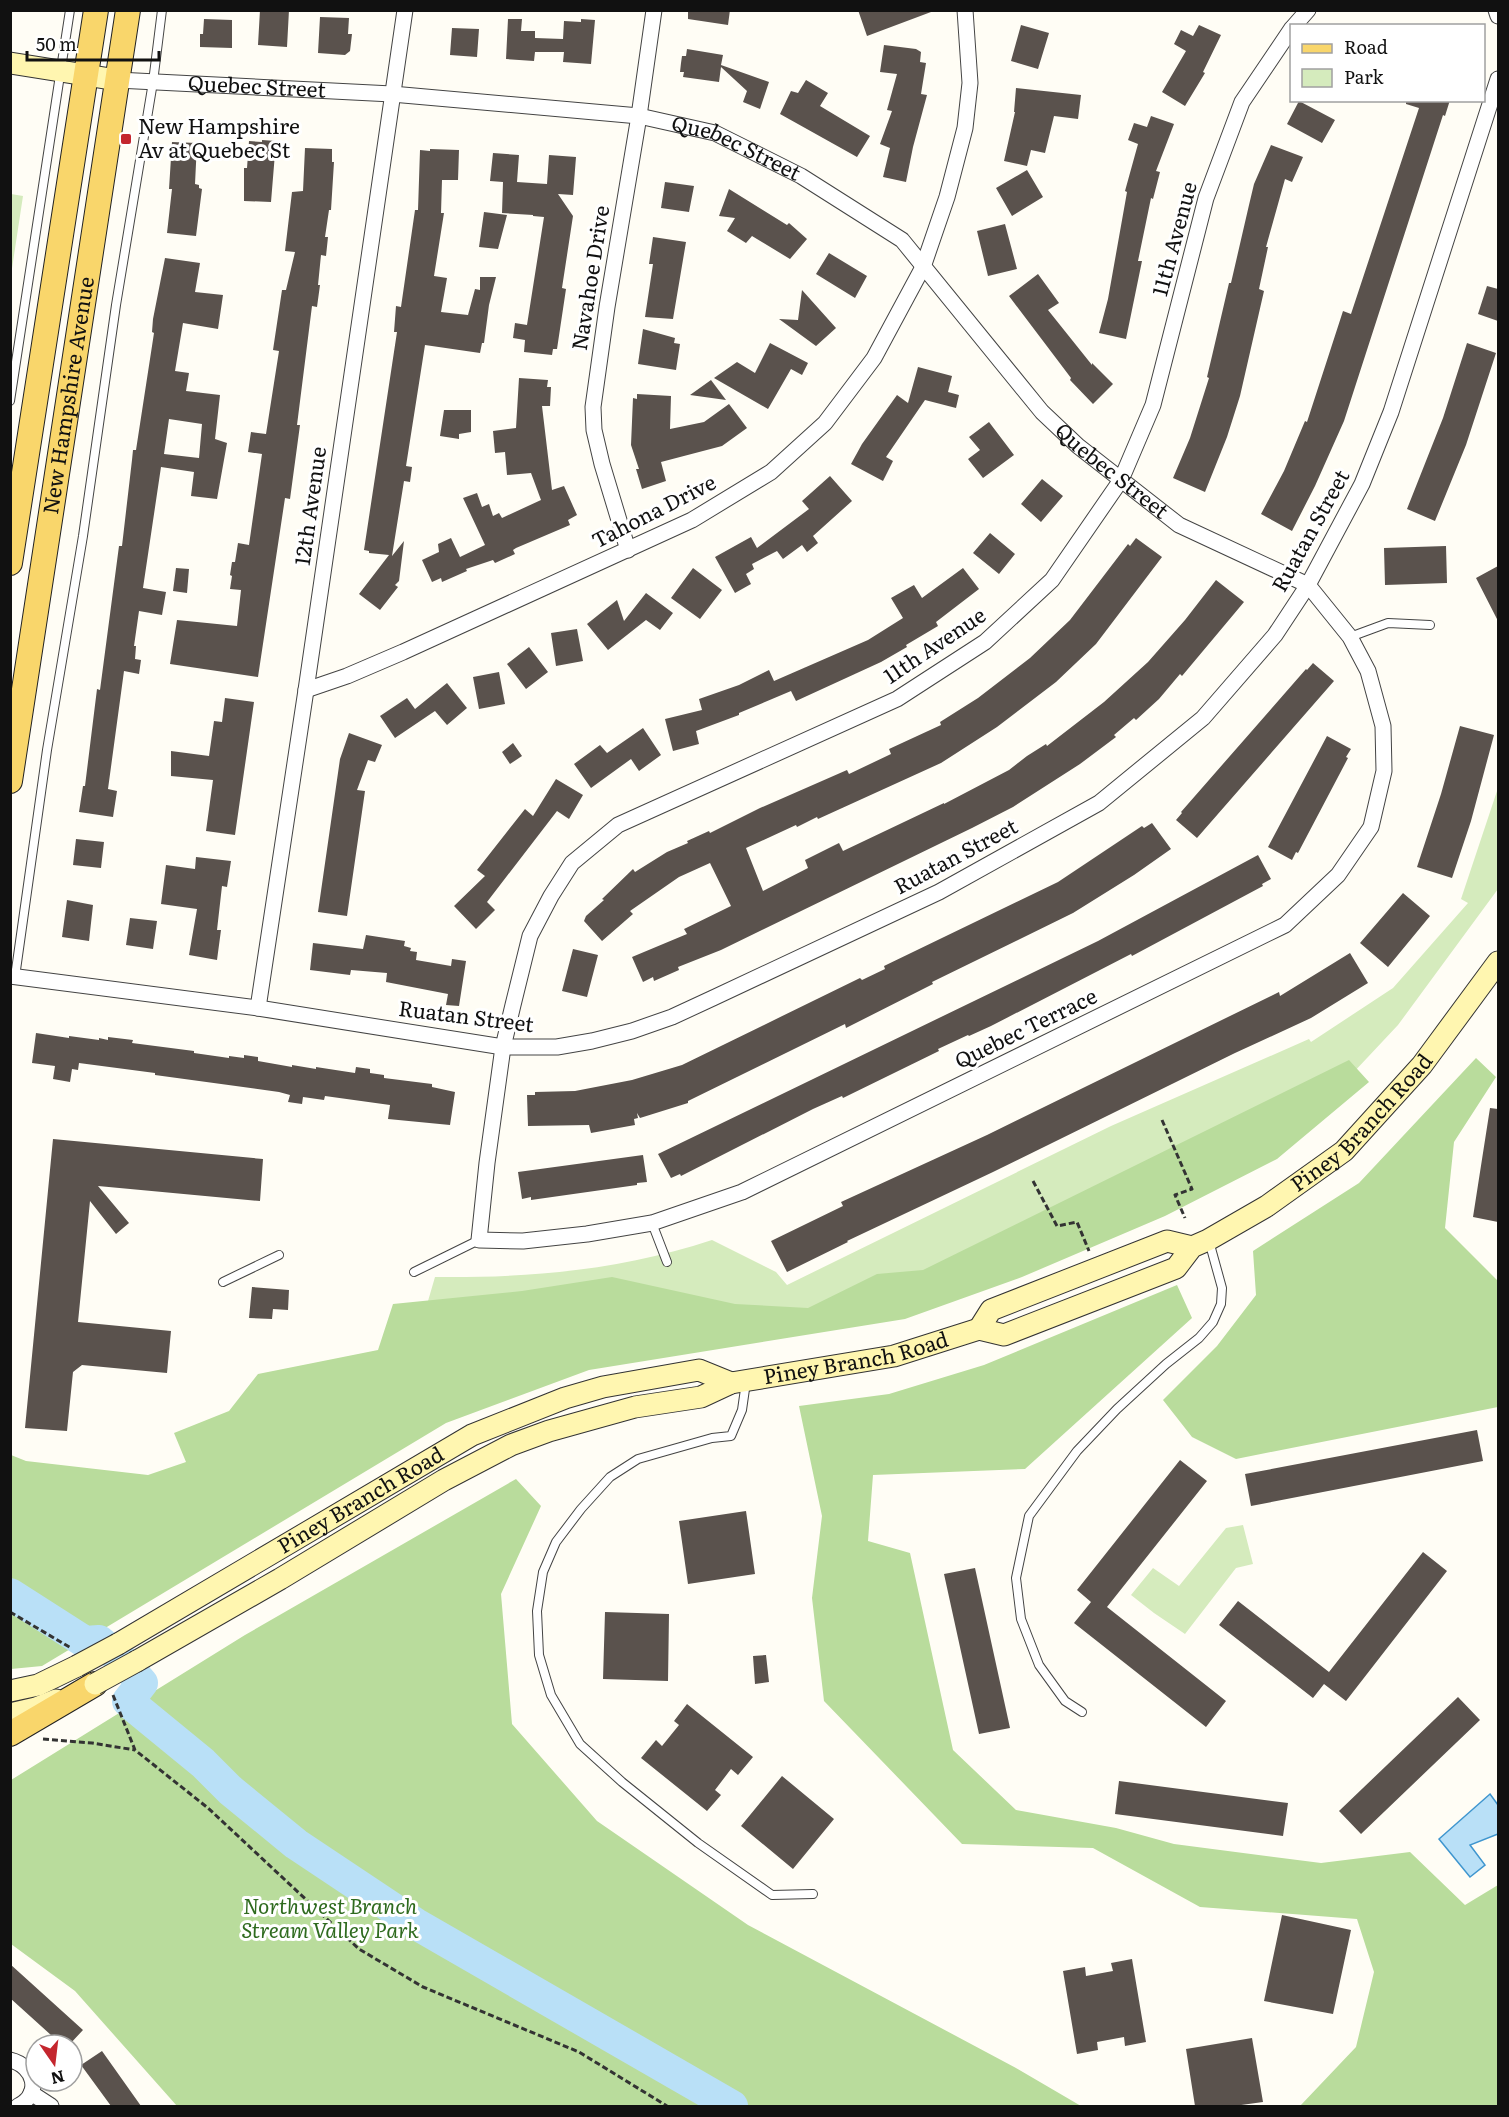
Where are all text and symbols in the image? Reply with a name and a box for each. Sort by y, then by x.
scale bar [27,24,159,62]
legend [1290,24,1485,102]
text: 50 m [36,30,77,57]
text: Road [1344,33,1388,60]
text: Park [1344,63,1385,90]
street label: Quebec Street [187,66,327,104]
street label: Quebec Street [669,106,807,187]
place label: New Hampshire Av at Quebec St [138,109,300,164]
marker: New Hampshire Av at Quebec St [119,132,133,146]
street label: 11th Avenue [1142,178,1203,299]
street label: Navahoe Drive [562,203,615,353]
street label: New Hampshire Avenue [33,274,100,516]
street label: Quebec Street [1049,414,1177,525]
street label: 12th Avenue [285,444,332,567]
street label: Ruatan Street [1262,462,1356,597]
street label: Tahona Drive [585,465,720,554]
street label: 11th Avenue [876,598,991,690]
street label: Ruatan Street [888,809,1023,900]
street label: Quebec Terrace [948,979,1101,1075]
street label: Ruatan Street [397,991,536,1038]
street label: Piney Branch Road [1283,1046,1439,1198]
street label: Piney Branch Road [761,1322,952,1390]
street label: Piney Branch Road [271,1437,449,1560]
park label: Northwest Branch Stream Valley Park [241,1889,419,1944]
north arrow [24,2033,84,2093]
text: N [48,2065,67,2092]

